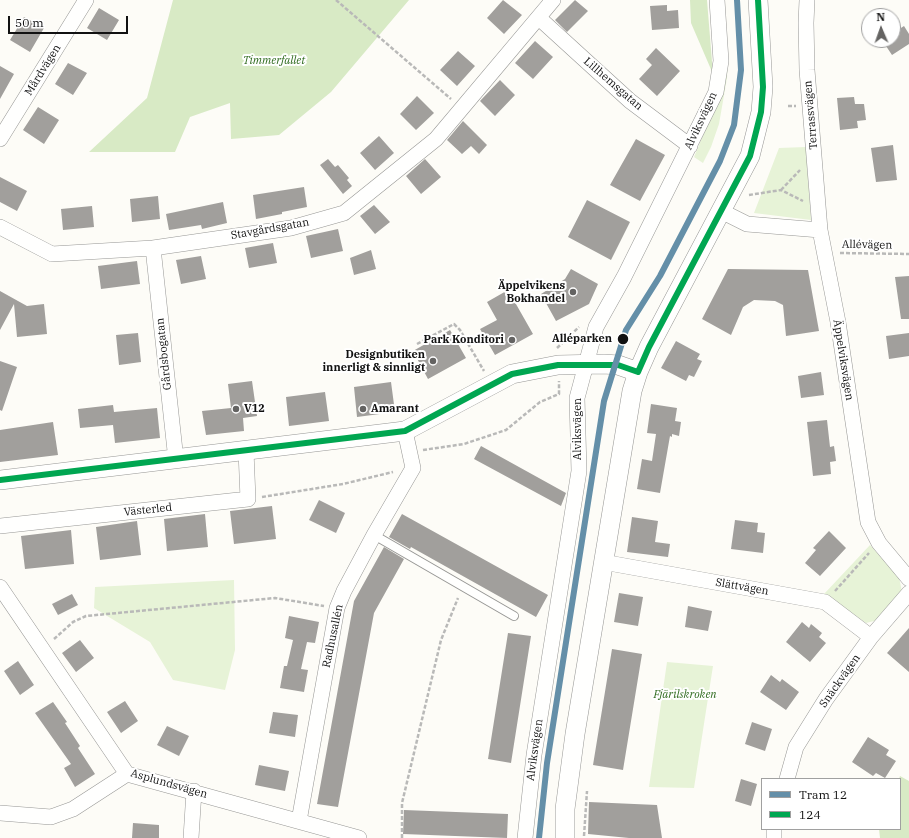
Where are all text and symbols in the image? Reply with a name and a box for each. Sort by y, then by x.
scale bar [10,8,130,34]
north arrow [861,8,901,48]
text: N [876,10,885,24]
text: 50 m [15,15,44,30]
street label: Mårdvägen [22,42,64,98]
park label: Timmerfallet [243,54,305,68]
street label: Lillhemsgatan [581,55,645,113]
street label: Terrassvägen [801,80,821,150]
street label: Alviksvägen [682,90,720,152]
street label: Stavgårdsgatan [230,216,310,242]
street label: Allévägen [842,238,892,252]
place label: Äppelvikens Bokhandel [498,279,565,305]
marker: Äppelvikens Bokhandel [568,287,578,297]
street label: Gårdsbogatan [154,317,174,391]
street label: Äppelviksvägen [830,319,856,401]
place label: Alléparken [552,332,612,346]
marker: Alléparken [616,332,630,346]
place label: Park Konditori [424,333,504,347]
marker: Park Konditori [507,335,517,345]
place label: Designbutiken innerligt & sinnligt [322,348,425,374]
marker: Designbutiken innerligt & sinnligt [428,356,438,366]
street label: Alviksvägen [571,398,585,460]
place label: V12 [244,402,265,416]
place label: Amarant [371,402,419,416]
marker: V12 [231,404,241,414]
marker: Amarant [358,404,368,414]
street label: Västerled [123,501,173,519]
street label: Slättvägen [714,576,770,598]
street label: Radhusallén [320,603,346,669]
street label: Snäckvägen [817,652,863,710]
park label: Fjärilskroken [653,688,717,702]
street label: Alviksvägen [524,718,546,782]
street label: Asplundsvägen [129,767,209,801]
legend [761,778,901,830]
text: Tram 12 [799,787,847,802]
text: 124 [799,807,821,822]

